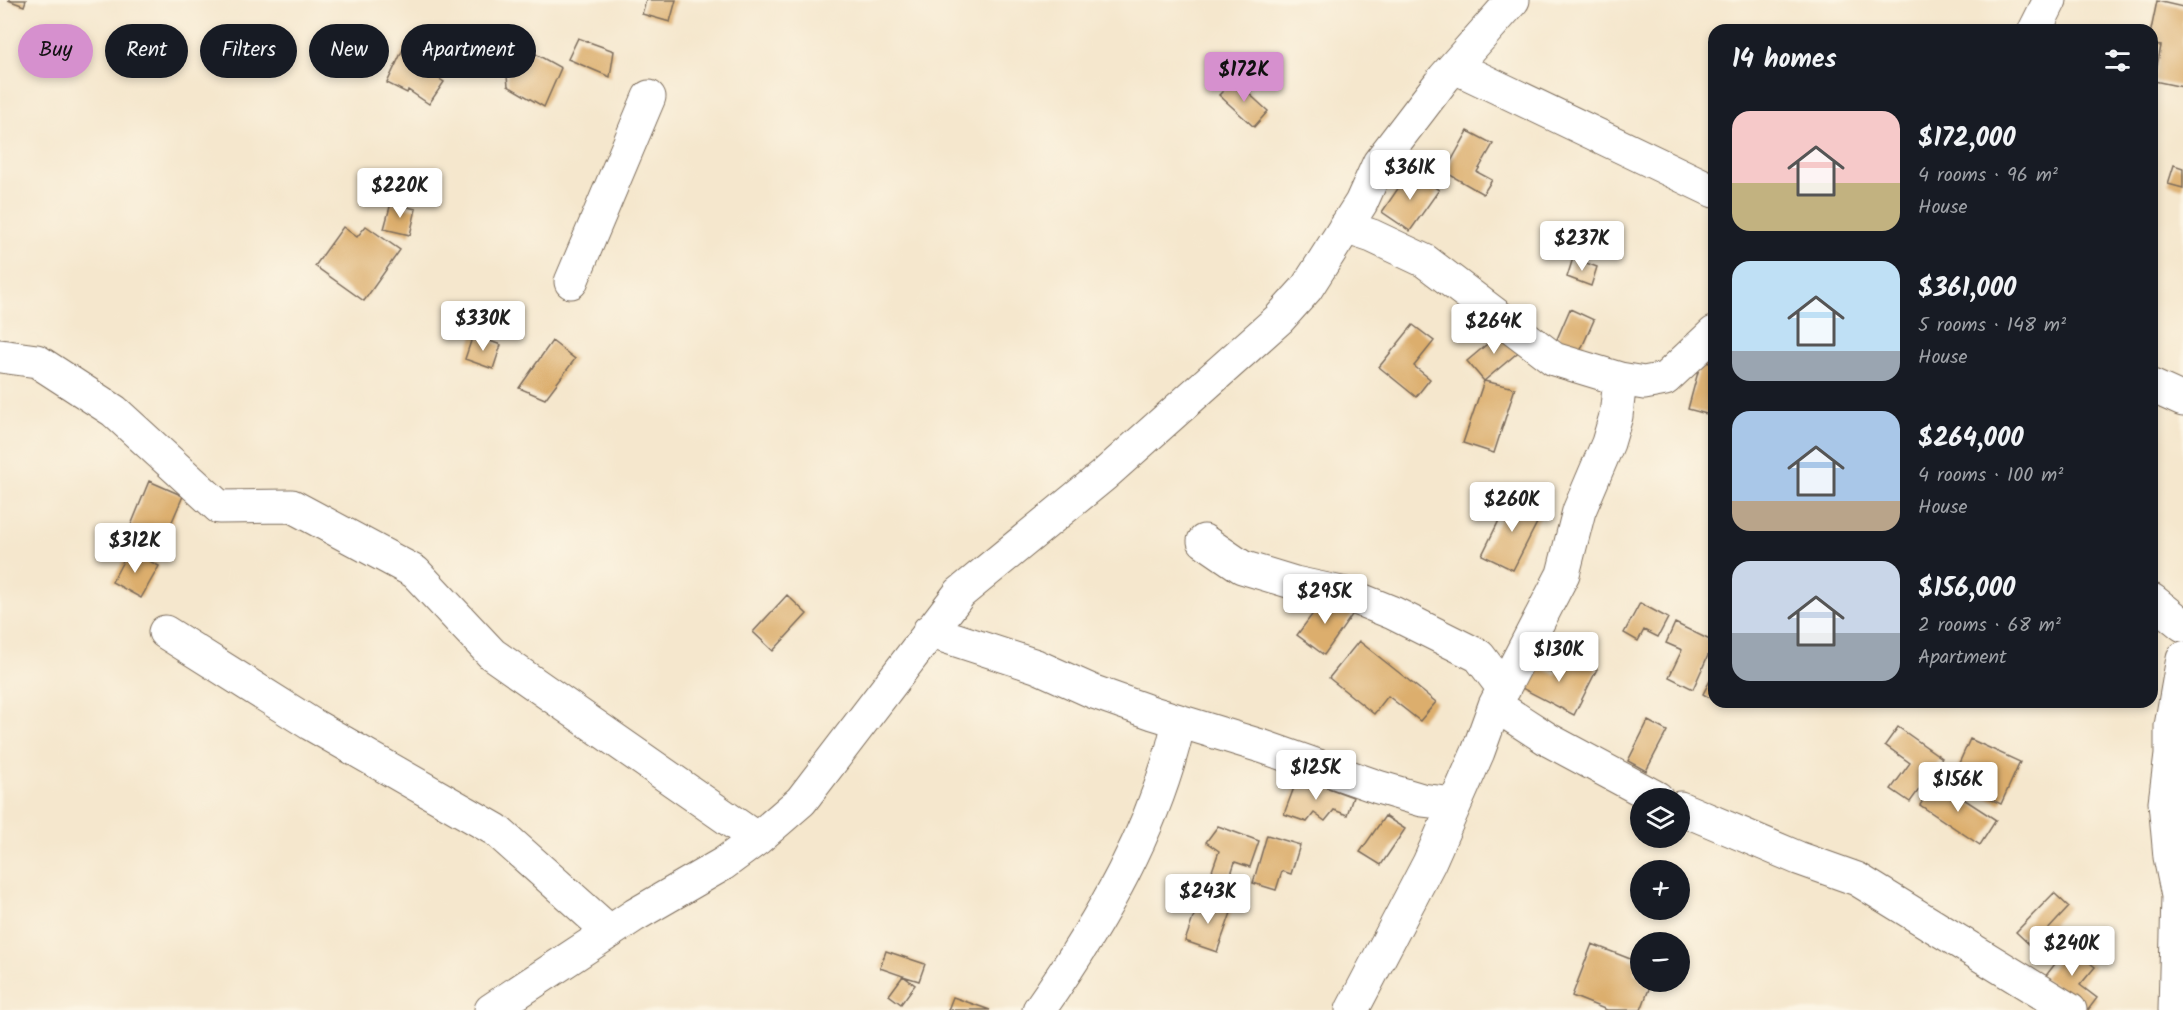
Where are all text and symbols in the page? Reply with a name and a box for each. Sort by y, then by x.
chip: Buy [18,24,93,78]
chip: Rent [105,24,188,78]
chip: Filters [200,24,297,78]
chip: New [309,24,389,78]
chip: Apartment [401,24,536,78]
text: 14 homes [1732,39,1837,81]
icon: filters [2101,44,2134,77]
pin: $172K [1202,52,1286,103]
text: $172K [1218,55,1270,87]
text: $172,000 [1918,118,2016,160]
icon: home [1780,135,1852,207]
pin: $361K [1368,150,1452,201]
text: $361K [1384,153,1436,185]
text: 4 rooms · 96 m² [1918,160,2058,192]
pin: $220K [358,168,442,219]
text: $220K [371,171,429,203]
text: House [1918,192,1968,224]
pin: $237K [1540,221,1624,272]
text: $237K [1554,224,1610,256]
text: $361,000 [1918,268,2016,310]
icon: home [1780,285,1852,357]
pin: $330K [441,301,525,352]
text: $330K [455,304,511,336]
pin: $264K [1452,304,1536,355]
text: $264K [1465,307,1523,339]
text: 5 rooms · 148 m² [1918,310,2066,342]
text: House [1918,342,1968,374]
text: $264,000 [1918,418,2024,460]
icon: home [1780,435,1852,507]
text: 4 rooms · 100 m² [1918,460,2063,492]
pin: $260K [1470,482,1554,533]
text: $260K [1484,485,1540,517]
text: House [1918,492,1968,524]
pin: $312K [93,523,177,574]
text: $312K [109,526,161,558]
text: $156,000 [1918,568,2015,610]
pin: $295K [1283,574,1367,625]
text: $295K [1297,577,1353,609]
icon: home [1780,585,1852,657]
text: 2 rooms · 68 m² [1918,610,2061,642]
pin: $130K [1517,632,1601,683]
text: $130K [1533,635,1585,667]
text: Apartment [1918,642,2007,674]
pin: $125K [1274,750,1358,801]
text: $125K [1290,753,1342,785]
pin: $156K [1916,762,2000,813]
text: $156K [1933,765,1983,797]
map controls [1630,788,1690,992]
button: layers [1630,788,1690,848]
button: + [1630,860,1690,920]
pin: $243K [1166,874,1250,925]
text: $243K [1179,877,1237,909]
pin: $240K [2030,926,2114,977]
text: $240K [2044,929,2100,961]
button: − [1630,932,1690,992]

